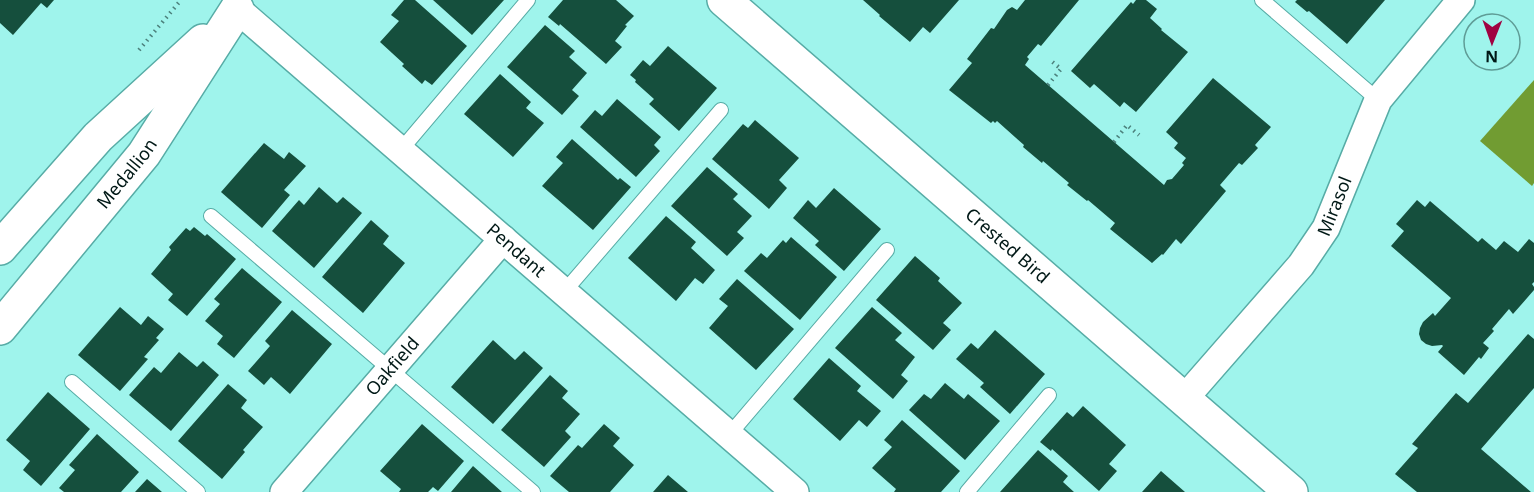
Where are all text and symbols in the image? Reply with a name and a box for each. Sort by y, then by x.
north arrow [1462,12,1522,72]
text: N [1485,46,1498,68]
street label: Medallion [91,134,162,213]
street label: Mirasol [1311,172,1357,239]
street label: Crested Bird [961,202,1055,288]
street label: Pendant [482,217,552,282]
street label: Oakfield [360,331,424,400]

